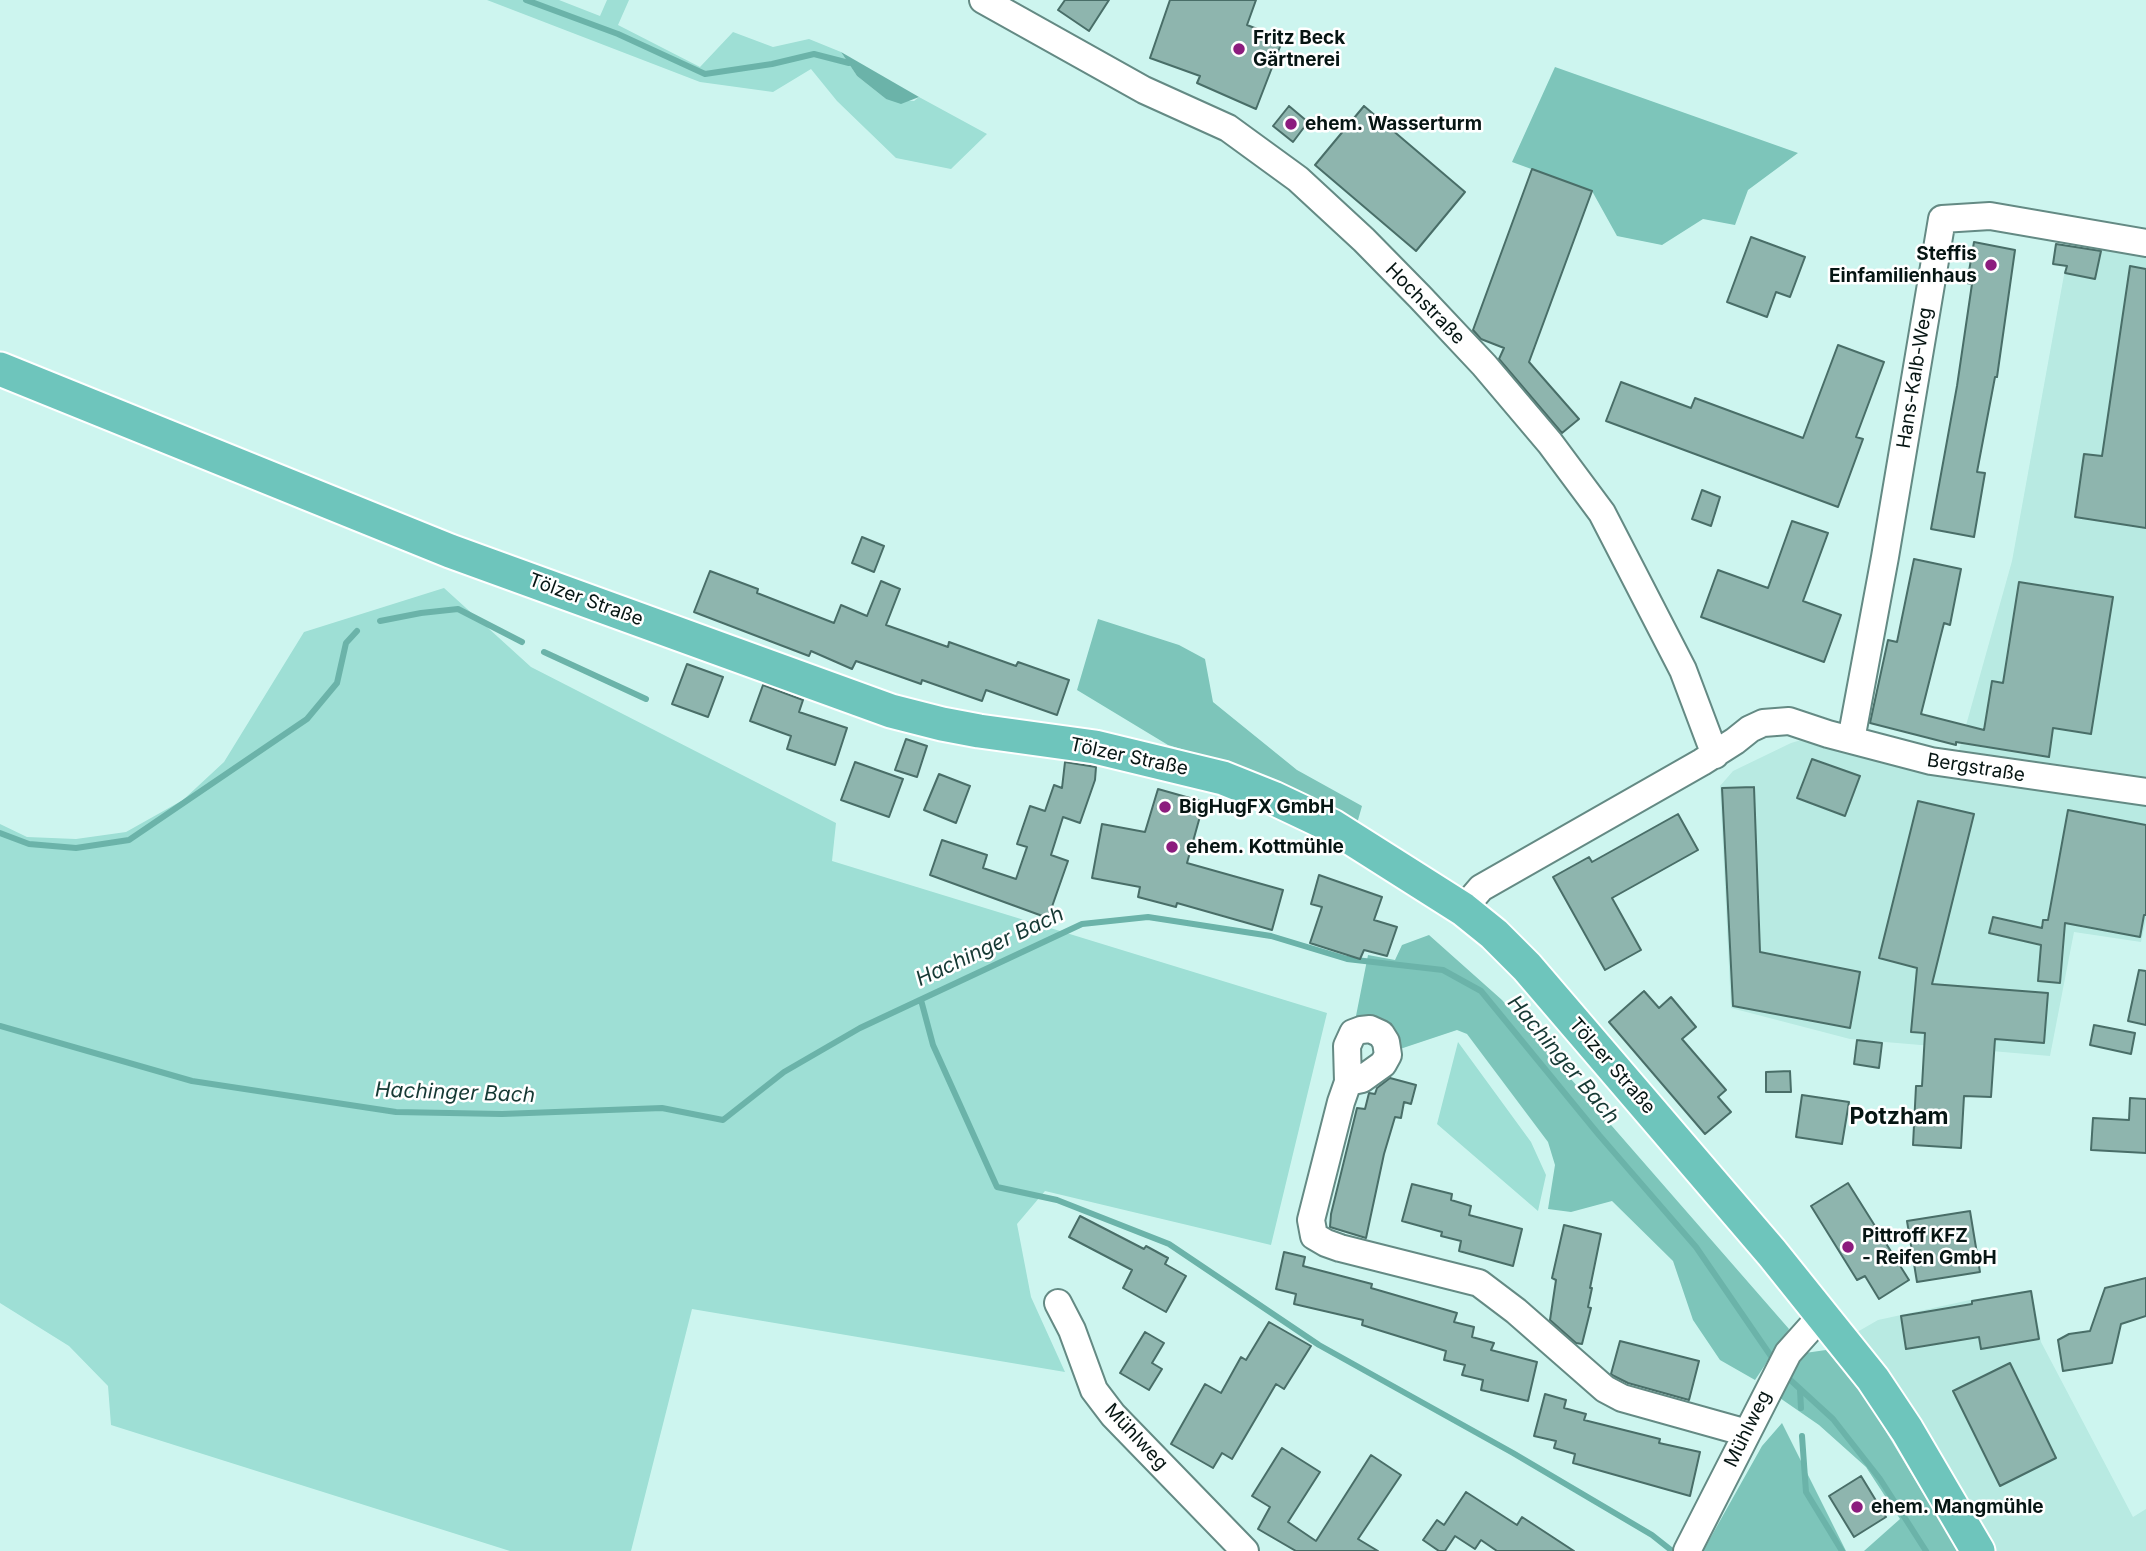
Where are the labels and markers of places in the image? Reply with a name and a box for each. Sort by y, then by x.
place label: Fritz Beck Gärtnerei [1253,27,1345,71]
marker: Fritz Beck Gärtnerei [1231,41,1247,57]
place label: ehem. Wasserturm [1305,113,1482,135]
marker: ehem. Wasserturm [1283,116,1299,132]
place label: Steffis Einfamilienhaus [1829,243,1977,287]
marker: Steffis Einfamilienhaus [1983,257,1999,273]
place label: BigHugFX GmbH [1179,796,1334,818]
marker: BigHugFX GmbH [1157,799,1173,815]
place label: ehem. Kottmühle [1186,836,1344,858]
marker: ehem. Kottmühle [1164,839,1180,855]
place label: Pittroff KFZ - Reifen GmbH [1862,1225,1997,1269]
marker: Pittroff KFZ - Reifen GmbH [1840,1239,1856,1255]
place label: ehem. Mangmühle [1871,1496,2044,1518]
marker: ehem. Mangmühle [1849,1499,1865,1515]

